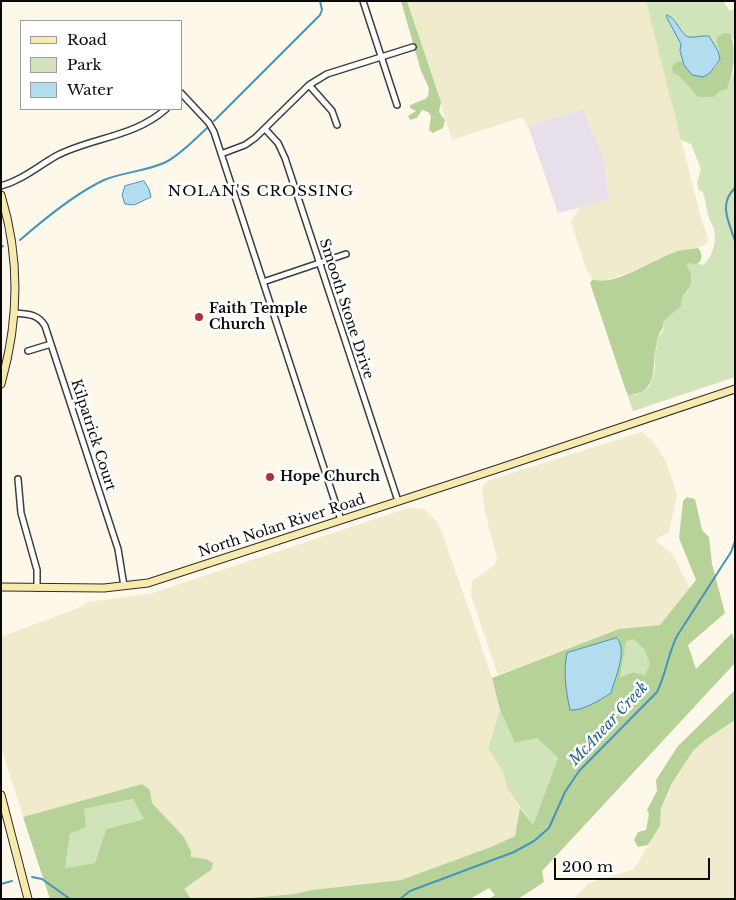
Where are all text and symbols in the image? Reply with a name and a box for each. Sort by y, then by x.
legend [20,20,182,110]
text: Road [67,30,107,49]
text: Park [67,55,102,74]
text: Water [67,80,113,99]
district label: NOLAN'S CROSSING [166,183,356,201]
street label: Smooth Stone Drive [315,237,377,381]
place label: Faith Temple Church [209,301,307,334]
marker: Faith Temple Church [193,311,205,323]
street label: Kilpatrick Court [67,377,119,493]
place label: Hope Church [280,469,380,485]
marker: Hope Church [264,471,276,483]
street label: North Nolan River Road [197,491,367,561]
water label: McAnear Creek [566,679,652,769]
scale bar [556,848,712,880]
text: 200 m [562,857,613,876]

